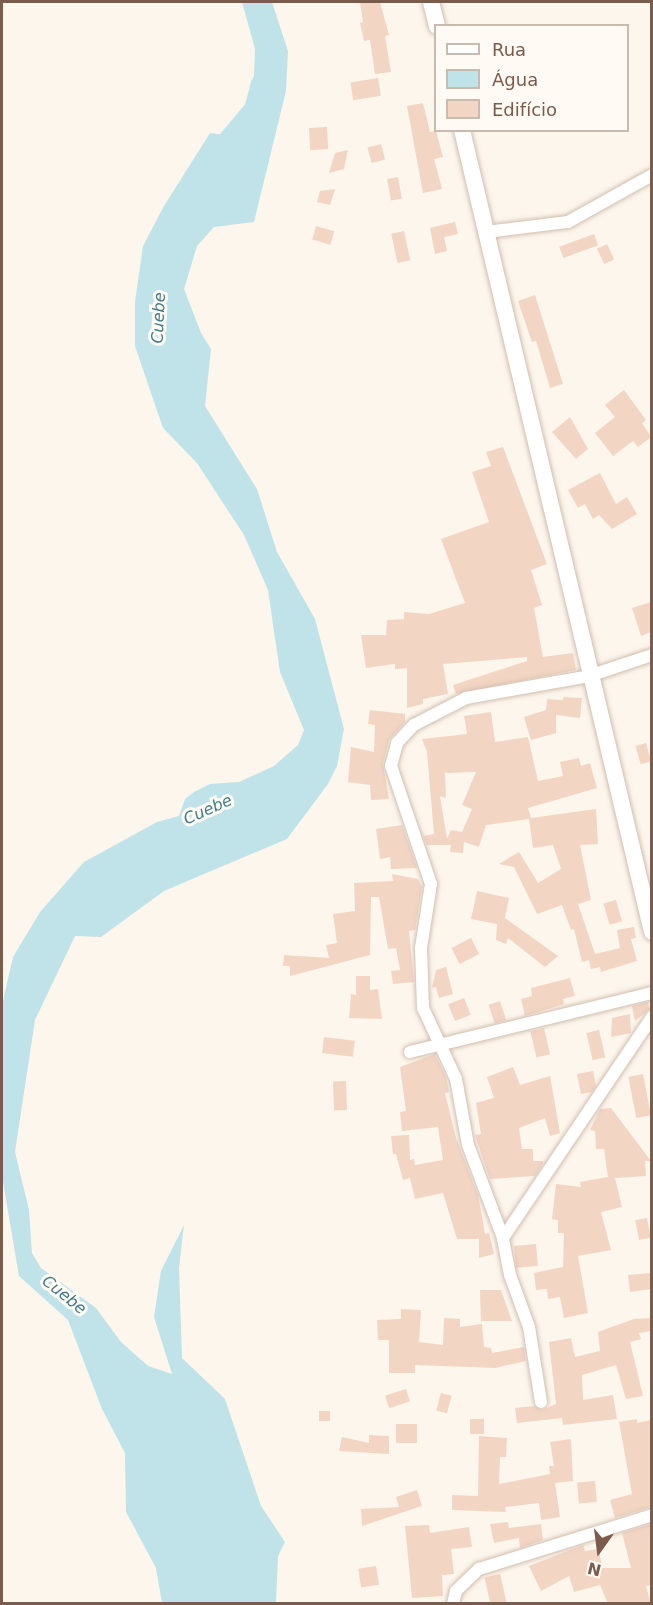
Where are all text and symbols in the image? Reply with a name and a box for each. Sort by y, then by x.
legend [434,24,629,132]
text: Rua [492,39,526,60]
text: Água [492,69,538,90]
text: Edifício [492,99,557,120]
water label: Cuebe [148,292,170,344]
water label: Cuebe [181,791,235,829]
water label: Cuebe [38,1271,90,1319]
north arrow [569,1521,629,1581]
text: N [586,1558,603,1580]

